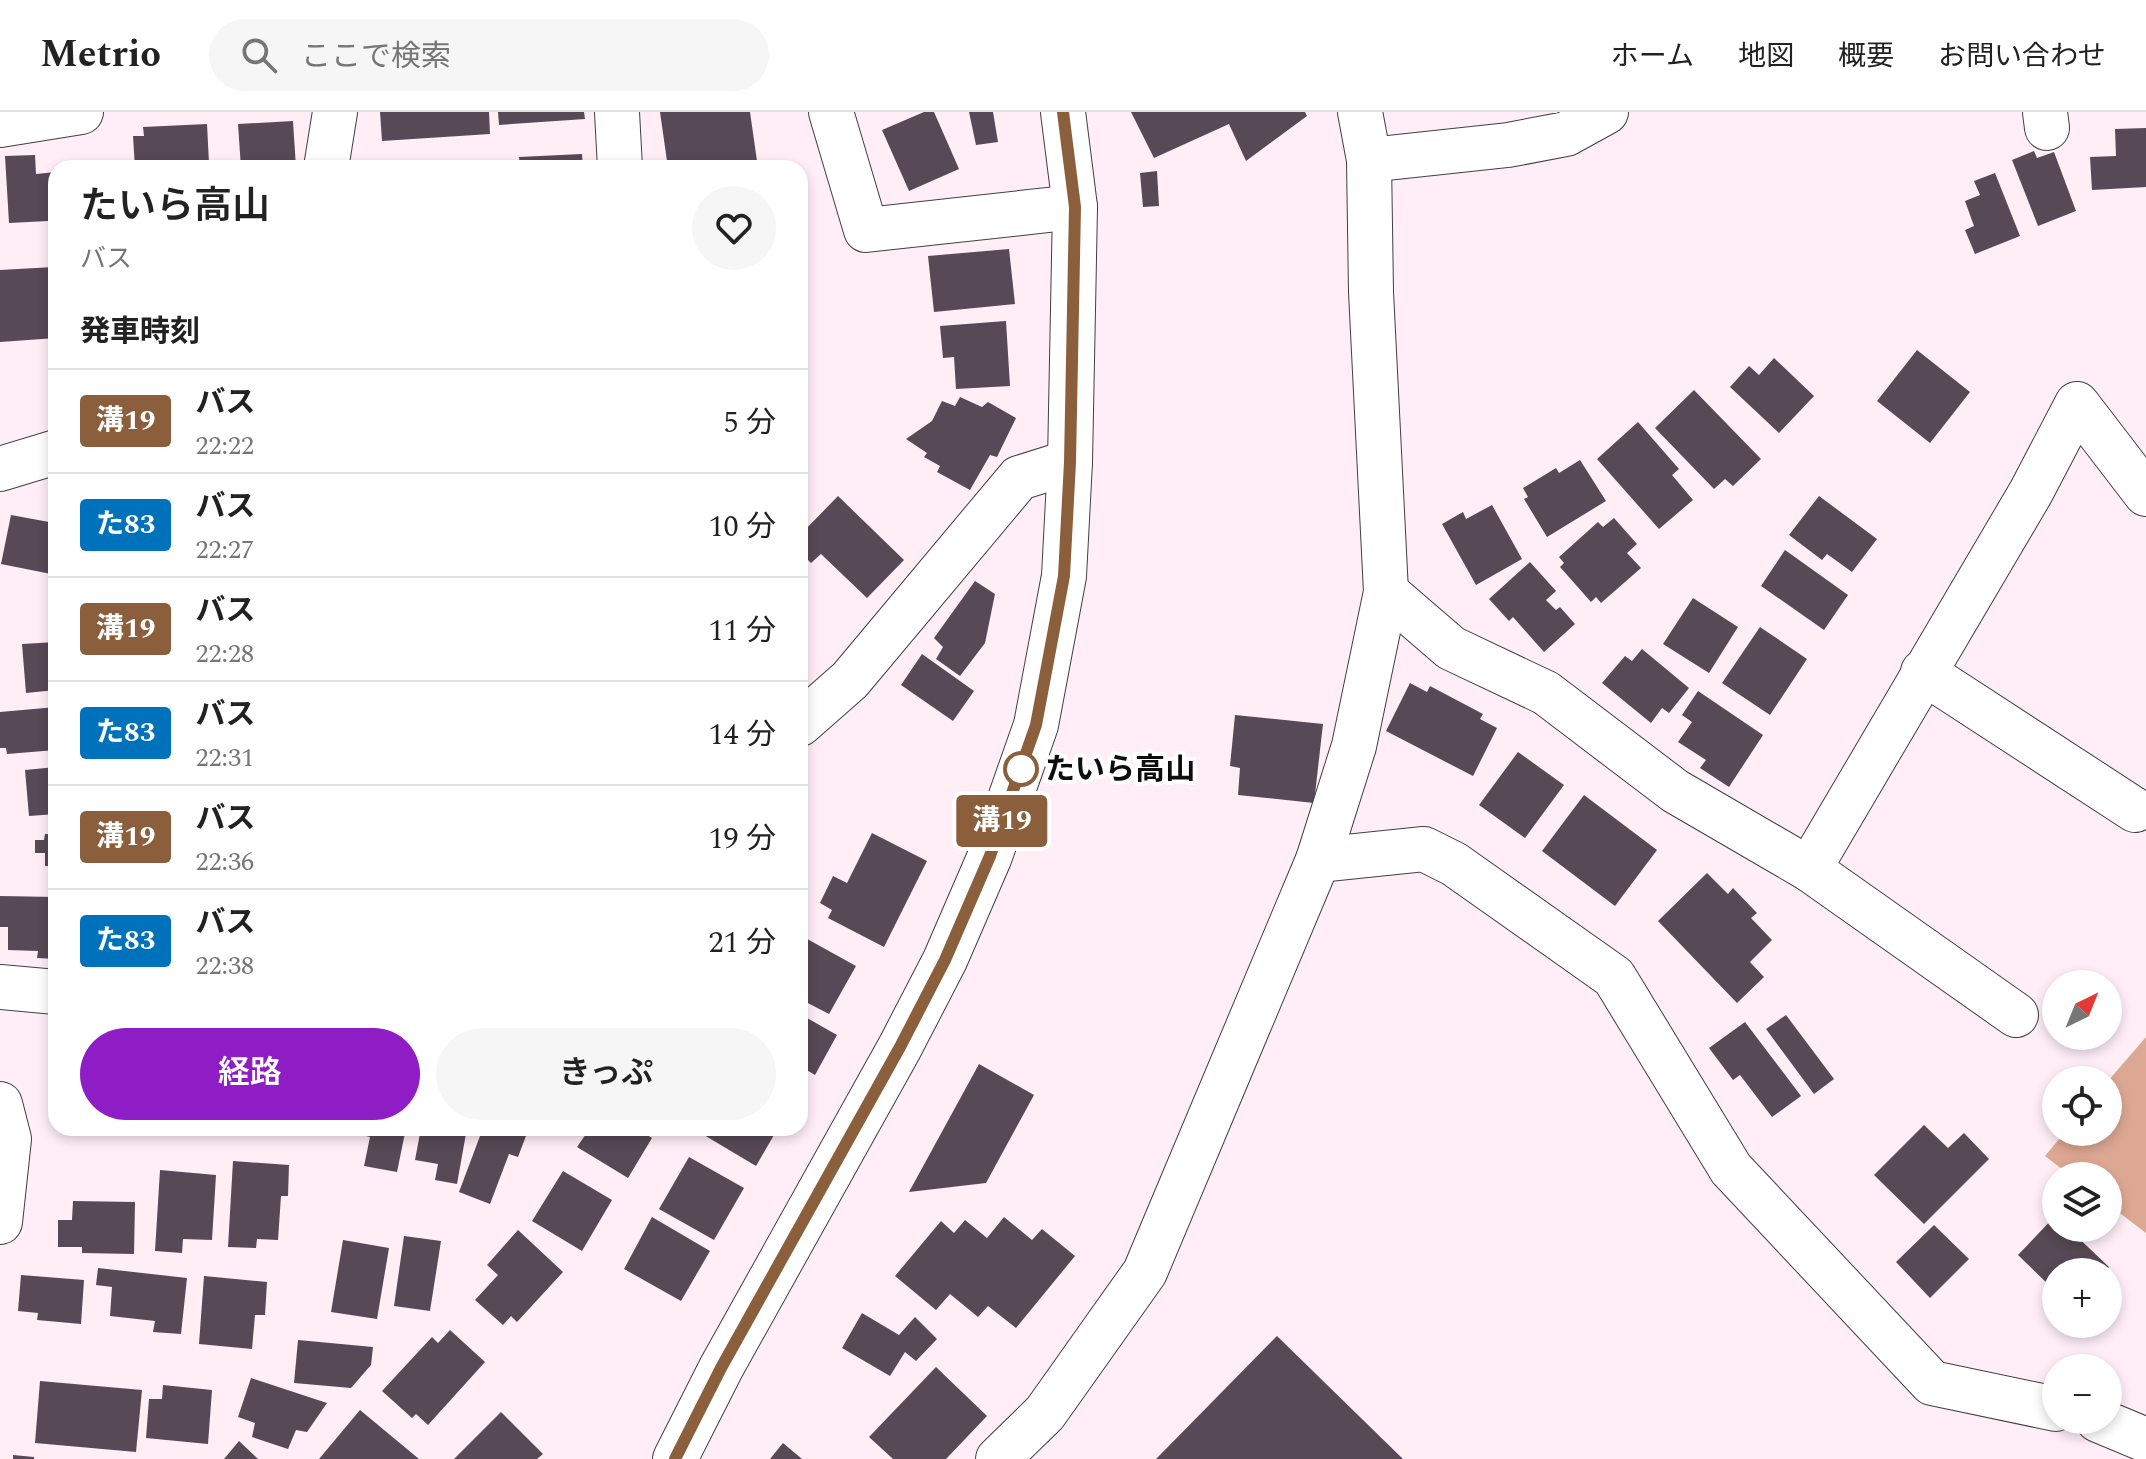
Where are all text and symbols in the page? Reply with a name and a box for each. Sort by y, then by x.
search box [209,19,769,91]
text: Metrio [40,26,161,84]
icon: search [237,33,281,77]
text: ここで検索 [301,34,451,80]
text: ホーム [1611,35,1694,78]
text: 地図 [1738,35,1794,78]
text: 概要 [1838,35,1894,78]
text: お問い合わせ [1938,35,2106,78]
text: たいら高山 [80,178,270,236]
button: heart [692,186,776,270]
text: バス [80,239,132,279]
text: 発車時刻 [80,309,200,355]
text: バス [195,380,255,426]
text: 溝19 [96,399,155,442]
text: 5 分 [724,400,776,446]
text: 22:22 [195,426,254,466]
text: バス [195,484,255,530]
text: た83 [96,503,155,546]
text: 10 分 [709,504,776,550]
text: 22:27 [195,530,254,570]
text: バス [195,588,255,634]
text: 溝19 [96,607,155,650]
text: 11 分 [709,608,776,654]
text: 22:28 [195,634,254,674]
text: バス [195,692,255,738]
text: た83 [96,711,155,754]
text: 14 分 [709,712,776,758]
text: 22:31 [195,738,254,778]
place label: たいら高山 [1045,747,1195,793]
marker: たいら高山 [1004,752,1038,786]
line badge: 溝19 [956,795,1048,847]
text: バス [195,796,255,842]
text: 溝19 [972,799,1032,842]
text: 溝19 [96,815,155,858]
text: 19 分 [709,816,776,862]
text: 22:36 [195,842,254,882]
text: バス [195,900,255,946]
text: た83 [96,919,155,962]
text: 21 分 [709,920,776,966]
text: 22:38 [195,946,254,986]
north arrow [2042,970,2122,1050]
map controls [2042,970,2122,1434]
button: 経路 [80,1028,420,1120]
button: きっぷ [436,1028,776,1120]
button: locate [2042,1066,2122,1146]
button: layers [2042,1162,2122,1242]
button: + [2042,1258,2122,1338]
button: − [2042,1354,2122,1434]

